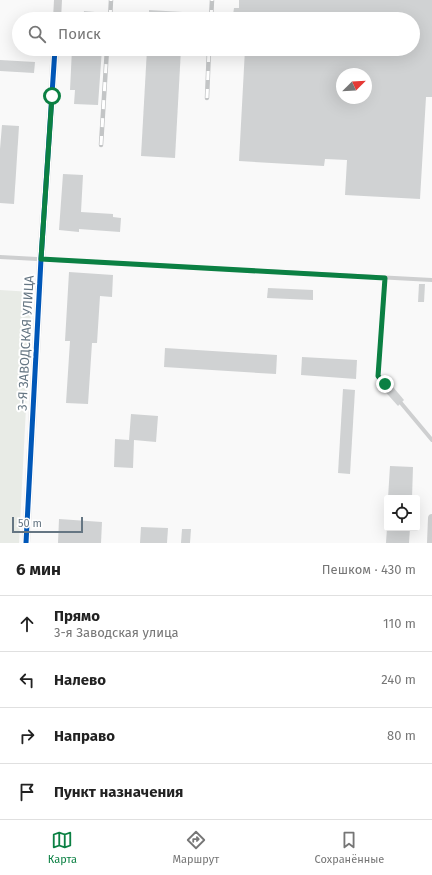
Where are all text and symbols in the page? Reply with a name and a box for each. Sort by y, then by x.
search box [12,12,420,56]
icon: search [26,23,48,45]
text: Поиск [58,25,101,43]
north arrow [336,68,372,104]
route start [43,87,61,105]
street label: 3-Я ЗАВОДСКАЯ УЛИЦА [14,274,37,411]
route end [376,375,394,393]
map controls [384,495,420,531]
button: locate [384,495,420,531]
scale bar [12,515,83,534]
text: 50 m [18,517,42,530]
text: 6 мин [16,559,61,580]
text: Пешком · 430 m [322,562,416,577]
text: Прямо [54,607,100,625]
icon: ahead [16,613,38,635]
text: 110 m [383,616,416,631]
text: 3-я Заводская улица [54,625,179,640]
icon: left [16,669,38,691]
text: Налево [54,671,106,689]
text: 240 m [381,672,416,687]
icon: right [16,725,38,747]
text: Направо [54,727,115,745]
text: 80 m [387,728,416,743]
icon: arrive [16,781,38,803]
text: Пункт назначения [54,783,183,801]
tab: Карта [48,829,77,866]
tab: Маршрут [172,829,219,866]
tab: Сохранённые [315,829,384,866]

